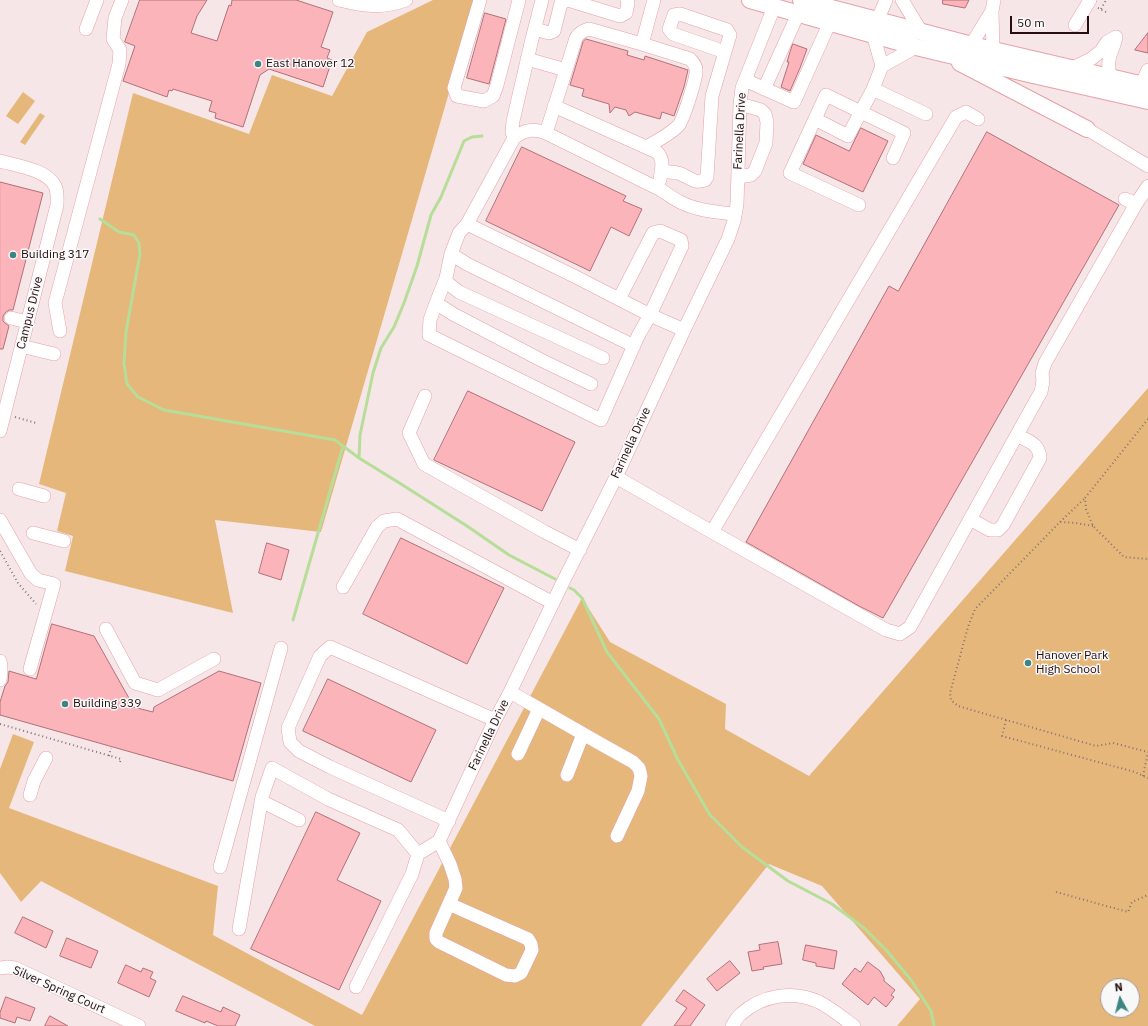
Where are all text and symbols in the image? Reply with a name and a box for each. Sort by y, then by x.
scale bar [1012,8,1091,34]
text: 50 m [1017,15,1045,30]
place label: East Hanover 12 [266,57,355,71]
marker: East Hanover 12 [253,59,263,69]
street label: Farinella Drive [731,92,749,170]
place label: Building 317 [21,248,89,262]
marker: Building 317 [8,250,18,260]
street label: Campus Drive [14,275,46,351]
street label: Farinella Drive [608,405,654,481]
place label: Hanover Park High School [1036,649,1108,677]
marker: Hanover Park High School [1023,658,1033,668]
place label: Building 339 [73,697,141,711]
street label: Farinella Drive [466,697,512,773]
marker: Building 339 [60,699,70,709]
street label: Silver Spring Court [11,963,107,1017]
north arrow [1100,978,1140,1018]
text: N [1114,980,1123,995]

